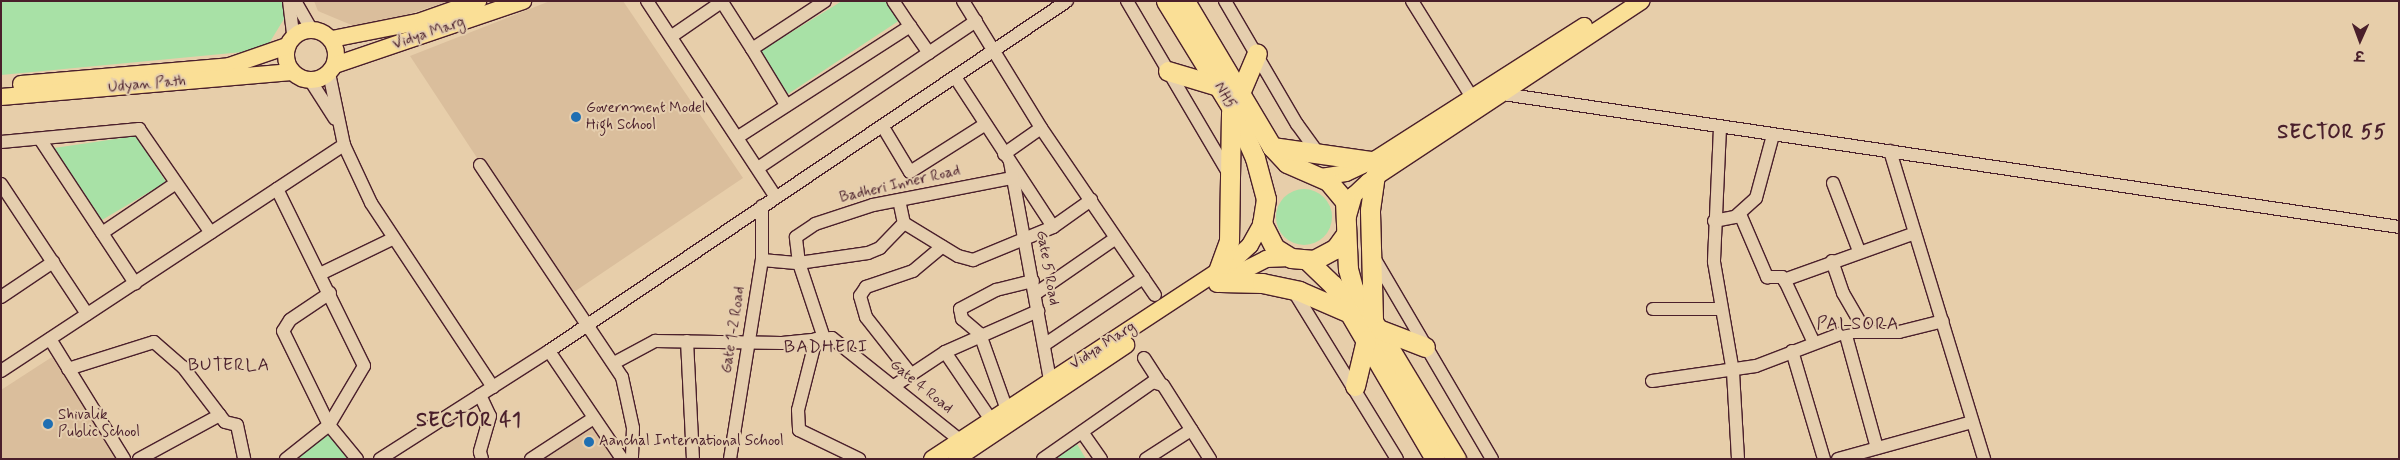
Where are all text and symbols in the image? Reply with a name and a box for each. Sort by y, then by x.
street label: Vidya Marg [391,14,467,54]
north arrow [2335,15,2385,65]
text: उ [2355,46,2364,64]
street label: Udyan Path [108,73,186,97]
street label: NH5 [1209,79,1239,113]
place label: Government Model High School [586,99,706,134]
marker: Government Model High School [570,111,582,123]
district label: SECTOR 55 [2277,120,2387,144]
street label: Badheri Inner Road [838,162,962,208]
street label: Gate 5 Road [1032,229,1062,307]
street label: Gate 1-2 Road [718,285,750,375]
district label: PALSORA [1817,313,1899,335]
street label: Vidya Marg [1067,318,1139,374]
district label: BADHERI [784,336,868,358]
district label: BUTERLA [183,354,275,376]
street label: Gate 4 Road [886,356,956,418]
place label: Shivalik Public School [58,406,141,441]
district label: SECTOR 41 [415,408,523,432]
marker: Shivalik Public School [42,418,54,430]
place label: Aanchal International School [599,433,782,451]
marker: Aanchal International School [583,436,595,448]

